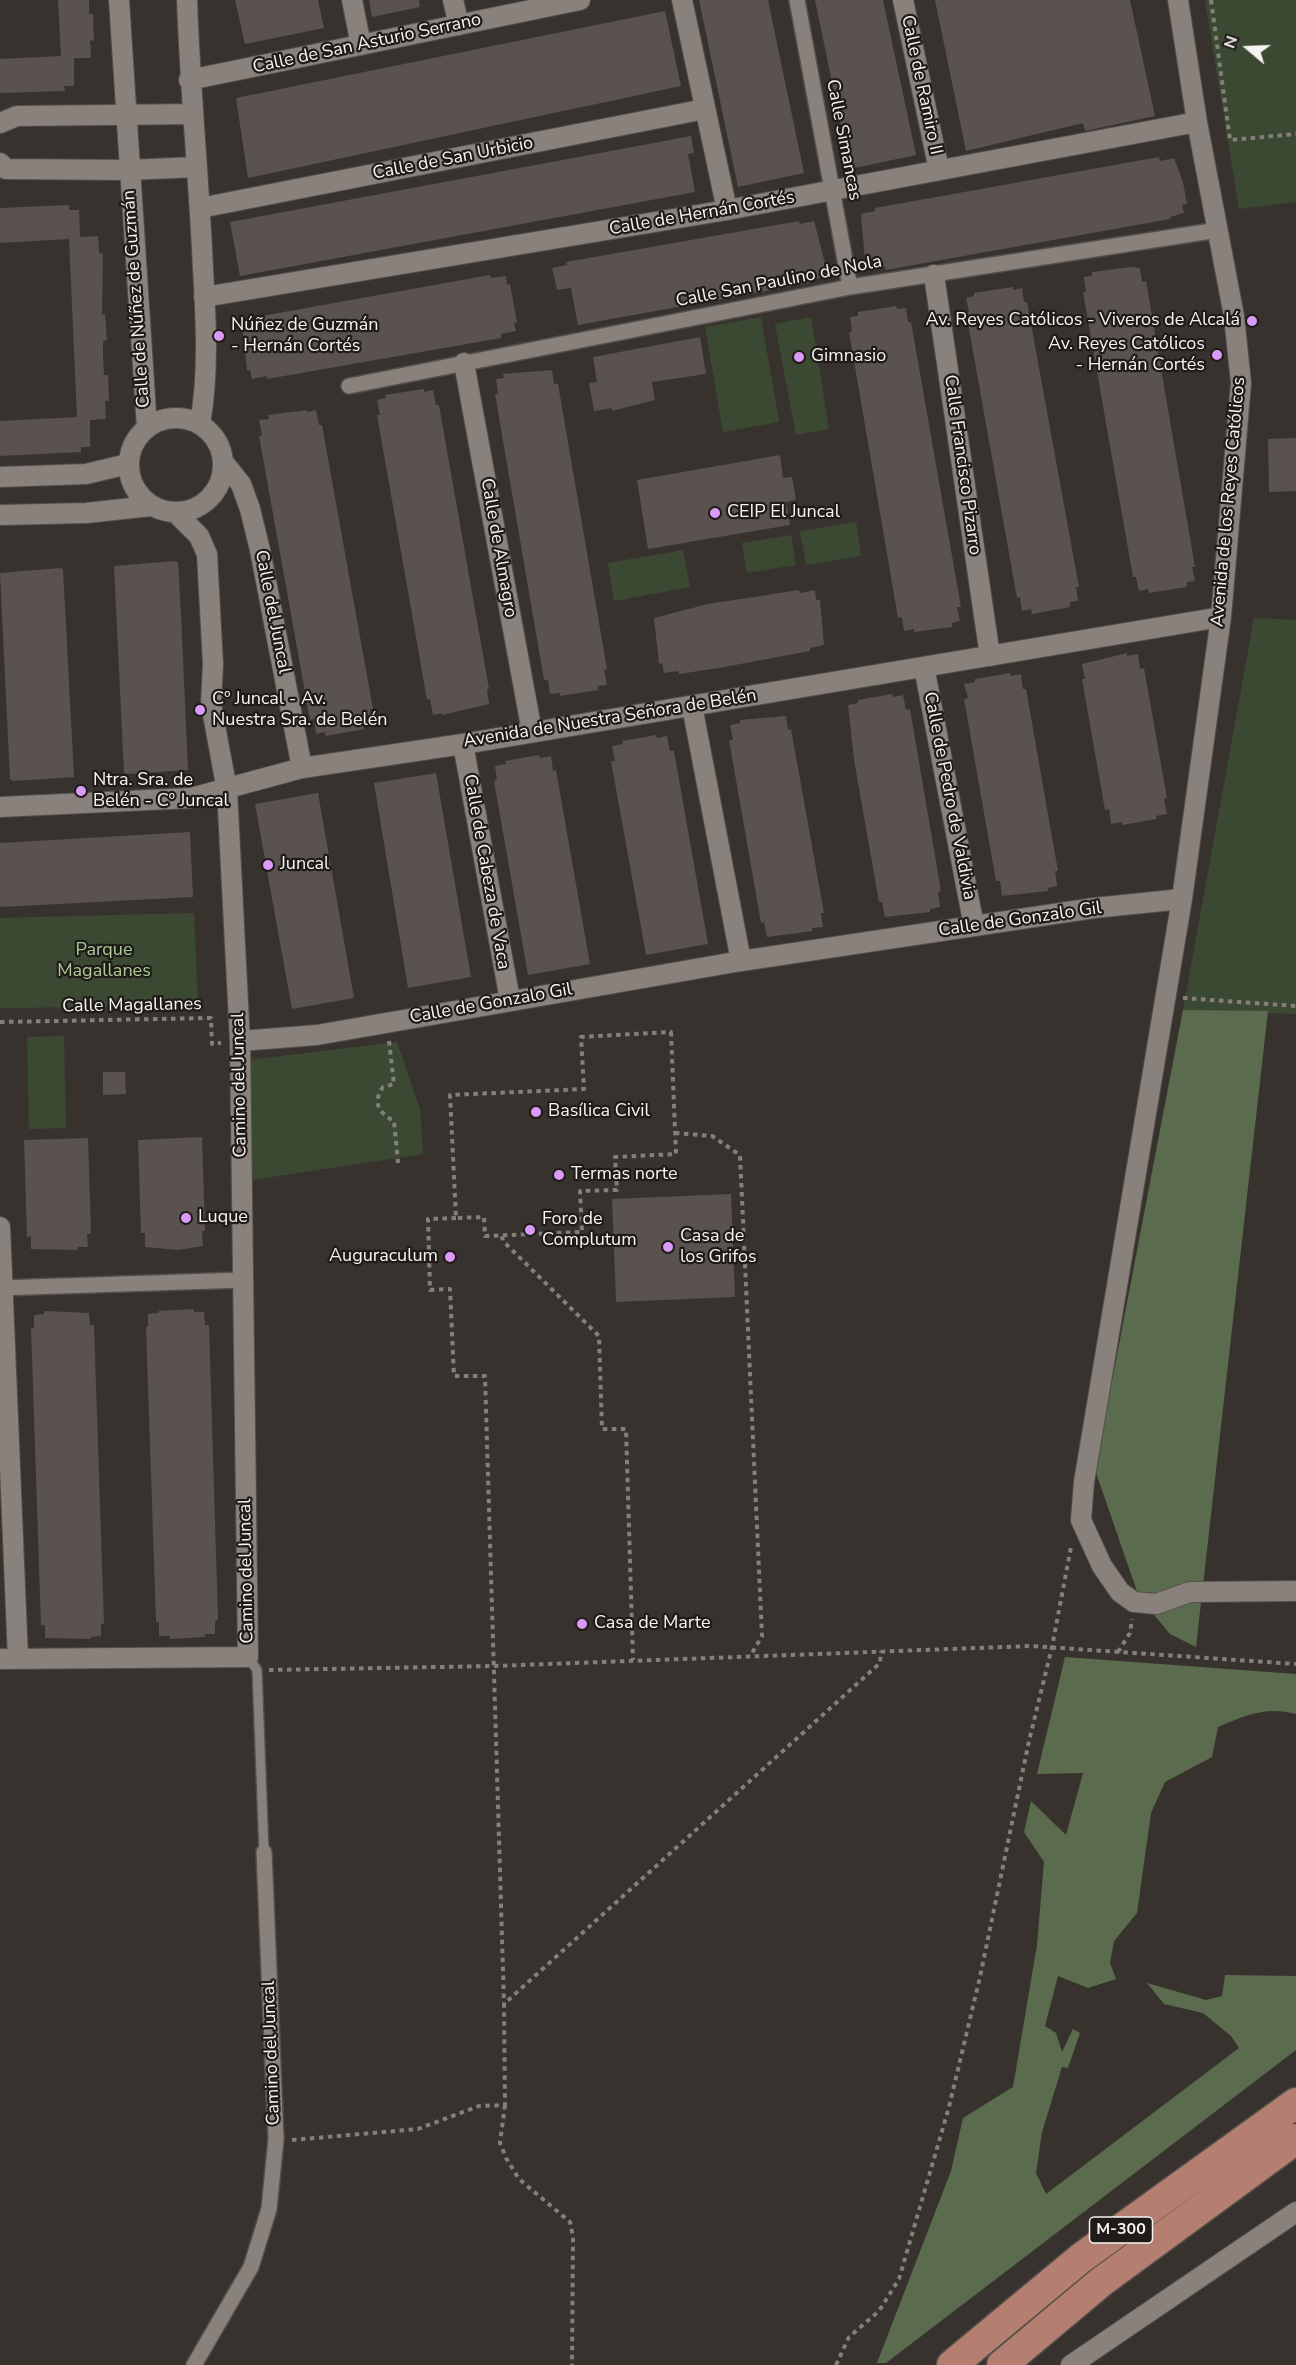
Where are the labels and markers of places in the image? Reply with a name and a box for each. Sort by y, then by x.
place label: Av. Reyes Católicos - Viveros de Alcalá [926,310,1240,332]
marker: Av. Reyes Católicos - Viveros de Alcalá [1245,314,1259,328]
place label: Núñez de Guzmán - Hernán Cortés [231,315,379,358]
marker: Núñez de Guzmán - Hernán Cortés [212,329,226,343]
place label: Av. Reyes Católicos - Hernán Cortés [1048,334,1205,376]
place label: Gimnasio [811,346,886,368]
marker: Av. Reyes Católicos - Hernán Cortés [1210,348,1224,362]
marker: Gimnasio [792,350,806,364]
place label: CEIP El Juncal [727,502,840,524]
marker: CEIP El Juncal [708,506,722,520]
place label: Cº Juncal - Av. Nuestra Sra. de Belén [212,689,388,732]
marker: Cº Juncal - Av. Nuestra Sra. de Belén [193,703,207,717]
place label: Ntra. Sra. de Belén - Cº Juncal [93,770,229,812]
marker: Ntra. Sra. de Belén - Cº Juncal [74,784,88,798]
place label: Juncal [280,854,329,876]
marker: Juncal [261,858,275,872]
place label: Basílica Civil [548,1101,650,1123]
marker: Basílica Civil [529,1105,543,1119]
place label: Termas norte [571,1164,678,1186]
marker: Termas norte [552,1168,566,1182]
place label: Luque [198,1207,248,1229]
place label: Foro de Complutum [542,1209,637,1252]
marker: Luque [179,1211,193,1225]
marker: Foro de Complutum [523,1223,537,1237]
place label: Casa de los Grifos [680,1226,757,1268]
marker: Casa de los Grifos [661,1240,675,1254]
place label: Auguraculum [329,1246,438,1268]
marker: Auguraculum [443,1250,457,1264]
place label: Casa de Marte [594,1613,711,1635]
marker: Casa de Marte [575,1617,589,1631]

